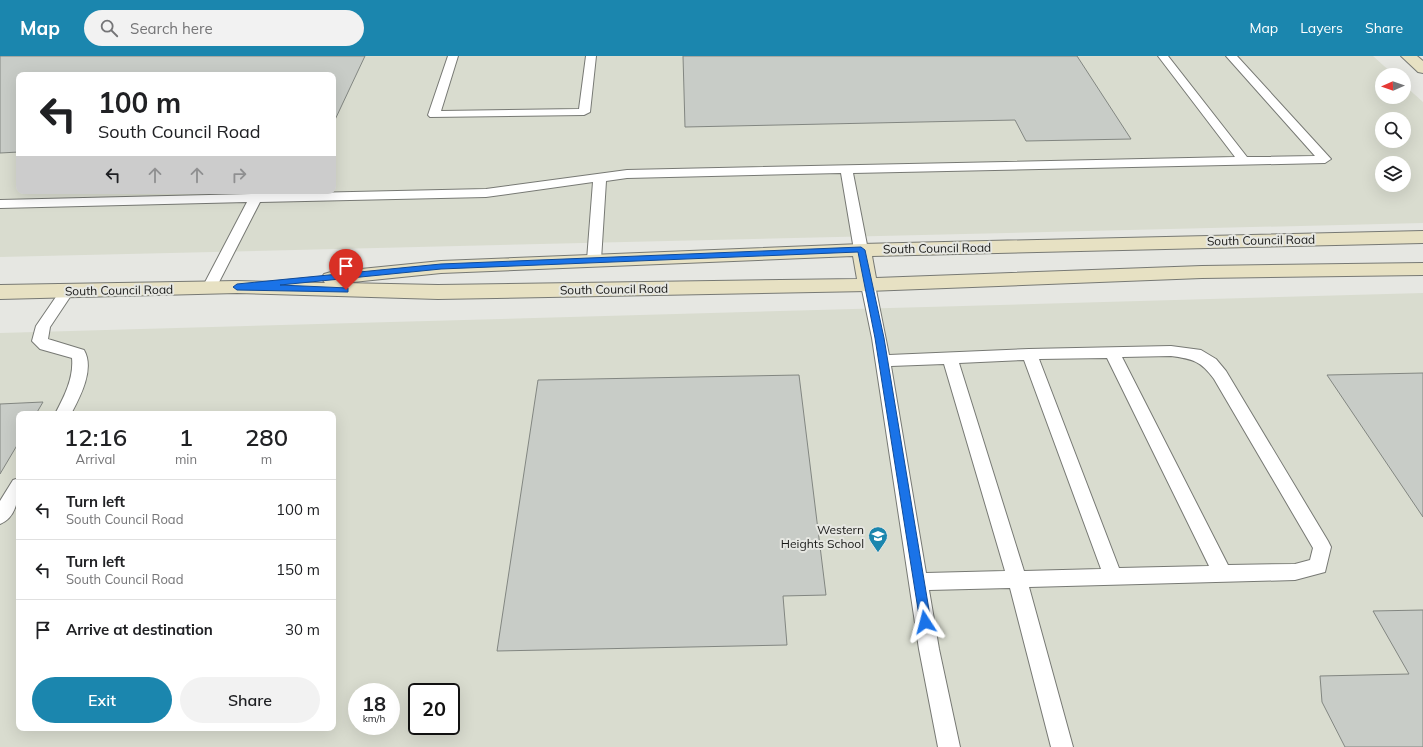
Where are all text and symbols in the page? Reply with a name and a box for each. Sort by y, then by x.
search box [84,10,364,46]
text: Map [20,16,60,40]
icon: search [98,17,120,39]
text: Search here [130,19,213,38]
text: Map [1249,19,1278,37]
text: Layers [1300,19,1343,37]
text: Share [1365,19,1403,37]
north arrow [1375,68,1411,104]
map controls [1375,68,1411,192]
text: 100 m [98,85,181,120]
icon: left [32,88,84,140]
button: search [1375,112,1411,148]
text: South Council Road [98,120,261,143]
button: layers [1375,156,1411,192]
icon: left [102,164,124,186]
icon: ahead [144,164,166,186]
icon: ahead [186,164,208,186]
icon: right [228,164,250,186]
street label: South Council Road [1207,232,1315,248]
street label: South Council Road [883,240,991,256]
pin [329,249,363,290]
icon: arrive [335,255,357,277]
street label: South Council Road [560,281,668,297]
street label: South Council Road [65,282,173,298]
text: 12:16 [64,422,127,452]
text: 1 [179,422,193,452]
text: 280 [245,422,288,452]
text: Arrival [76,451,115,467]
text: min [175,451,197,467]
text: m [261,451,272,467]
text: Turn left [66,492,125,511]
icon: left [32,499,54,521]
text: 100 m [276,500,320,519]
text: South Council Road [66,511,183,527]
place label: Western Heights School [781,522,864,551]
school or university icon: Western Heights School [867,525,889,553]
text: Turn left [66,552,125,571]
icon: left [32,559,54,581]
text: 150 m [276,560,320,579]
text: South Council Road [66,571,183,587]
position arrow [904,601,946,643]
icon: arrive [32,619,54,641]
text: Arrive at destination [66,620,213,639]
text: 30 m [285,620,320,639]
button: Exit [32,677,172,723]
button: Share [180,677,320,723]
speed limit sign: 20 [408,683,460,735]
text: 18 [362,691,386,716]
text: km/h [363,712,385,725]

